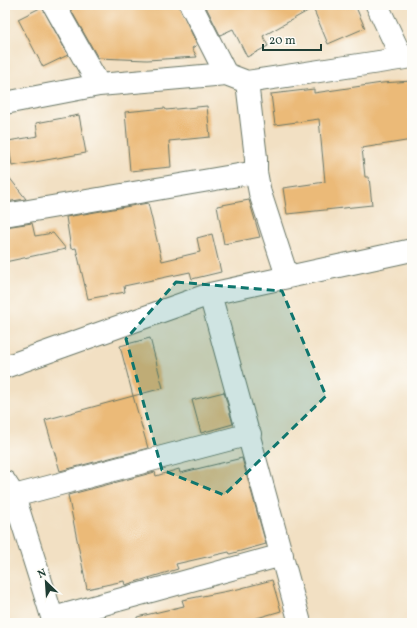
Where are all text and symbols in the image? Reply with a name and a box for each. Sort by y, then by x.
scale bar [263,26,321,52]
text: 20 m [269,33,296,49]
north arrow [26,562,66,602]
text: N [36,566,49,583]

